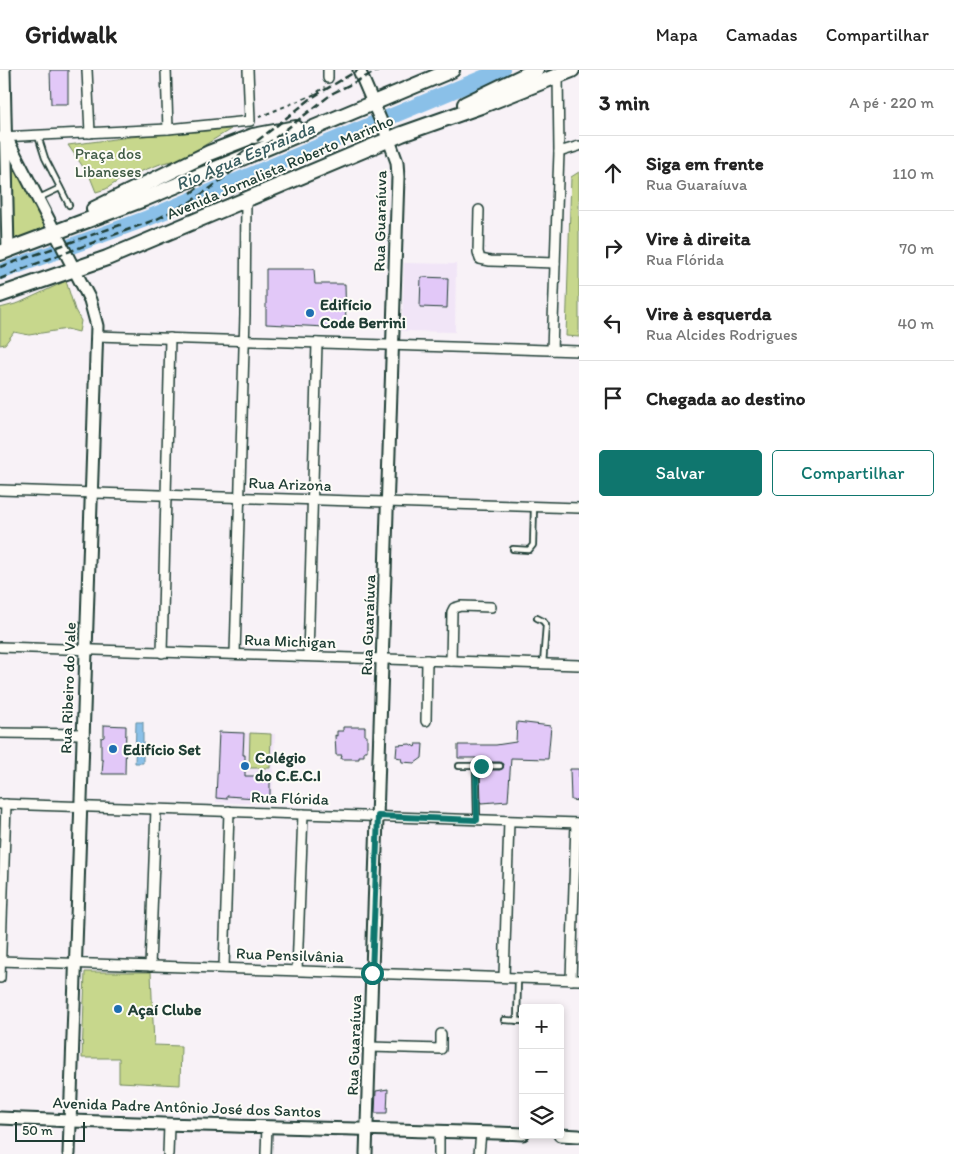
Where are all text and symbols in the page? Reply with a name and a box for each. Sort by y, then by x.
text: Gridwalk [25,20,117,49]
text: Mapa [656,24,698,46]
text: Camadas [726,24,798,46]
text: Compartilhar [826,24,929,46]
text: 3 min [599,90,649,115]
text: A pé · 220 m [849,93,934,112]
street label: Avenida Jornalista Roberto Marinho [164,110,396,224]
water label: Rio Água Espraiada [172,116,319,195]
park label: Praça dos Libaneses [75,144,141,181]
text: Siga em frente [646,152,764,175]
icon: ahead [599,159,627,187]
text: 110 m [892,164,934,183]
street label: Rua Guaraíuva [370,170,390,272]
text: Rua Guaraíuva [646,175,747,194]
text: Vire à direita [646,227,751,250]
icon: right [599,234,627,262]
text: 70 m [899,239,934,258]
text: Rua Flórida [646,250,724,269]
place label: Edifício Code Berrini [320,295,406,332]
text: Vire à esquerda [646,302,772,325]
marker: Edifício Code Berrini [304,307,316,319]
icon: left [599,309,627,337]
text: 40 m [897,314,934,333]
text: Rua Alcides Rodrigues [646,325,798,344]
icon: arrive [599,384,627,412]
text: Chegada ao destino [646,387,805,410]
button: Salvar [599,450,762,496]
button: Compartilhar [772,450,934,496]
street label: Rua Arizona [248,473,332,495]
street label: Rua Guaraíuva [357,573,379,676]
street label: Rua Ribeiro do Vale [56,622,80,754]
street label: Rua Michigan [244,630,336,652]
place label: Edifício Set [123,740,201,759]
marker: Edifício Set [107,743,119,755]
place label: Colégio do C.E.C.I [255,748,321,785]
route end [470,755,493,778]
marker: Colégio do C.E.C.I [239,760,251,772]
street label: Rua Flórida [251,787,330,809]
street label: Rua Pensilvânia [236,944,345,966]
route start [361,962,384,985]
street label: Rua Guaraíuva [343,993,365,1096]
place label: Açaí Clube [127,1000,202,1020]
marker: Açaí Clube [112,1003,124,1015]
map controls [519,1004,564,1139]
button: + [519,1004,564,1049]
button: − [519,1049,564,1094]
street label: Avenida Padre Antônio José dos Santos [52,1093,322,1121]
button: layers [519,1094,564,1139]
scale bar [15,1119,85,1142]
text: 50 m [22,1122,53,1139]

